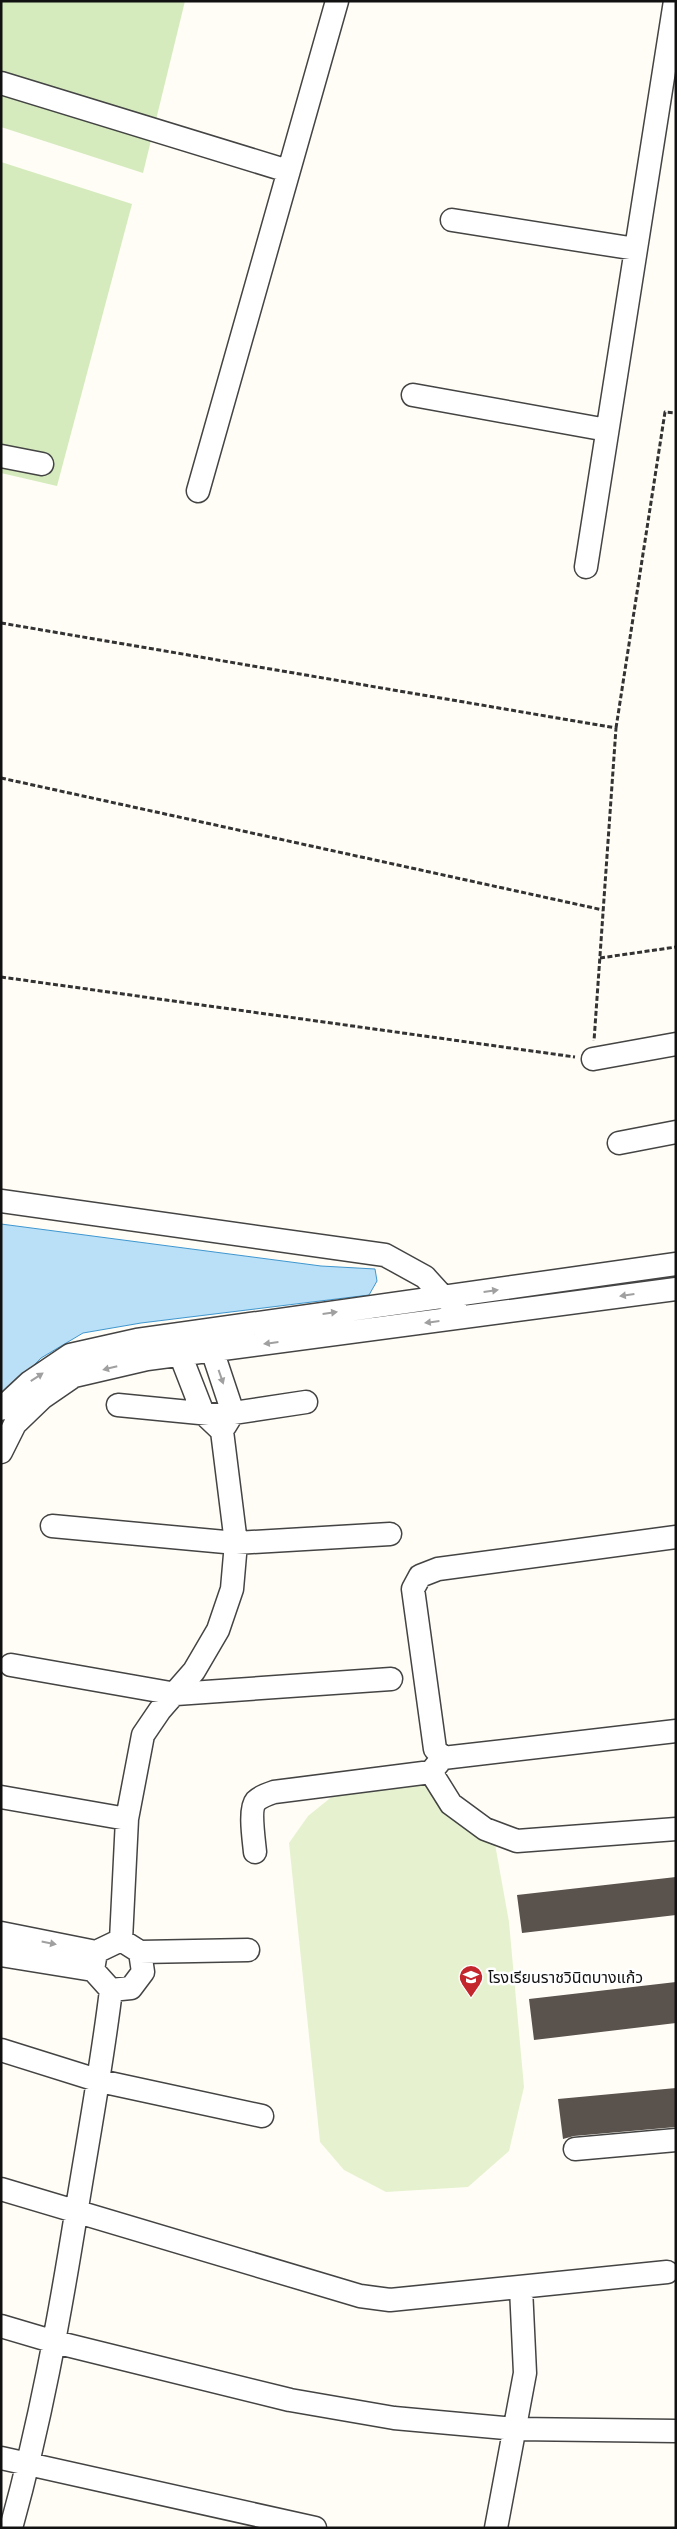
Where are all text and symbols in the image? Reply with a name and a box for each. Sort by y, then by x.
one-way arrow [483,1287,499,1295]
one-way arrow [619,1292,635,1300]
one-way arrow [322,1309,338,1317]
one-way arrow [423,1318,439,1326]
one-way arrow [262,1339,278,1347]
one-way arrow [103,1364,118,1372]
one-way arrow [217,1370,225,1385]
one-way arrow [31,1372,44,1381]
one-way arrow [41,1939,57,1947]
school or university icon: โรงเรียนราชวินิตบางแก้ว [458,1964,484,1998]
place label: โรงเรียนราชวินิตบางแก้ว [488,1966,643,1988]

